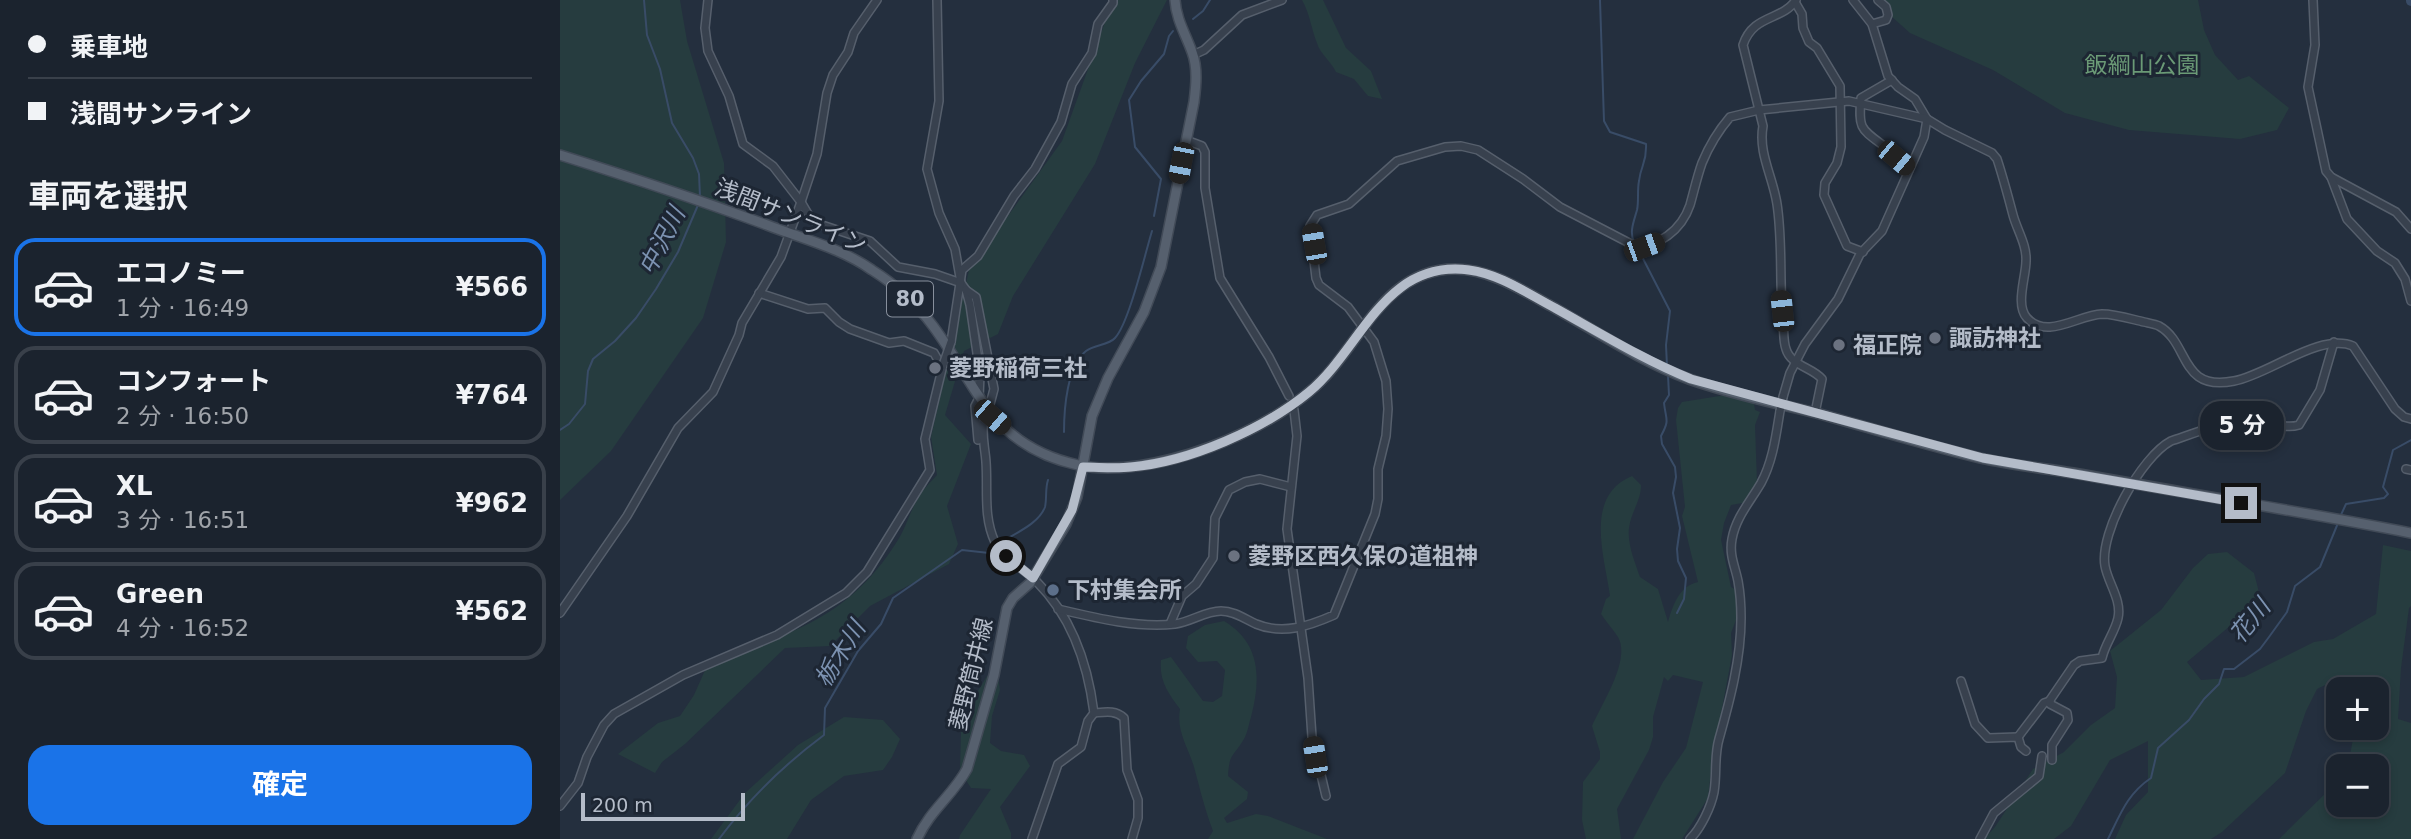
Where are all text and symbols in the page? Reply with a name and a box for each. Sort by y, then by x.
text: 乗車地 [70,32,148,62]
park label: 飯綱山公園 [2085,52,2200,78]
text: 浅間サンライン [70,99,252,129]
car [1874,136,1919,180]
car [1167,140,1196,186]
street label: 浅間サンライン [711,174,871,258]
text: 車両を選択 [28,177,188,215]
water label: 中沢川 [633,200,692,279]
car [1301,221,1328,267]
car [1621,230,1668,264]
icon: car [32,256,95,319]
text: エコノミー [116,258,246,288]
text: ¥566 [456,272,528,302]
road number: 80 [887,282,933,316]
car [1770,289,1795,333]
text: 1 分 · 16:49 [116,295,249,321]
place label: 諏訪神社 [1949,325,2041,351]
marker: 諏訪神社 [1927,330,1943,346]
place label: 福正院 [1853,332,1922,358]
marker: 福正院 [1831,337,1847,353]
place label: 菱野稲荷三社 [949,355,1087,381]
marker: 菱野稲荷三社 [927,360,943,376]
icon: car [32,364,95,427]
text: コンフォート [116,366,271,396]
text: ¥764 [456,380,528,410]
car [970,395,1015,439]
callout: 5 分 [2199,402,2283,450]
text: 2 分 · 16:50 [116,403,249,429]
text: 5 分 [2218,412,2266,438]
text: XL [116,471,153,501]
icon: car [32,472,95,535]
route end [2225,487,2257,519]
text: ¥962 [456,488,528,518]
text: 3 分 · 16:51 [116,507,249,533]
route start [990,540,1022,572]
place label: 菱野区西久保の道祖神 [1248,543,1478,569]
marker: 菱野区西久保の道祖神 [1226,548,1242,564]
place label: 下村集会所 [1067,577,1182,603]
text: Green [116,579,204,609]
icon: car [32,580,95,643]
marker: 下村集会所 [1045,582,1061,598]
water label: 花川 [2224,591,2278,648]
text: ¥562 [456,596,528,626]
water label: 栃木川 [809,614,873,692]
text: 4 分 · 16:52 [116,615,249,641]
street label: 菱野筒井線 [944,615,998,733]
map controls [2326,677,2389,817]
button: + [2326,677,2389,740]
car [1302,735,1329,779]
button: 確定 [28,745,532,825]
button: − [2326,754,2389,817]
scale bar [581,790,746,822]
text: 200 m [592,794,653,816]

